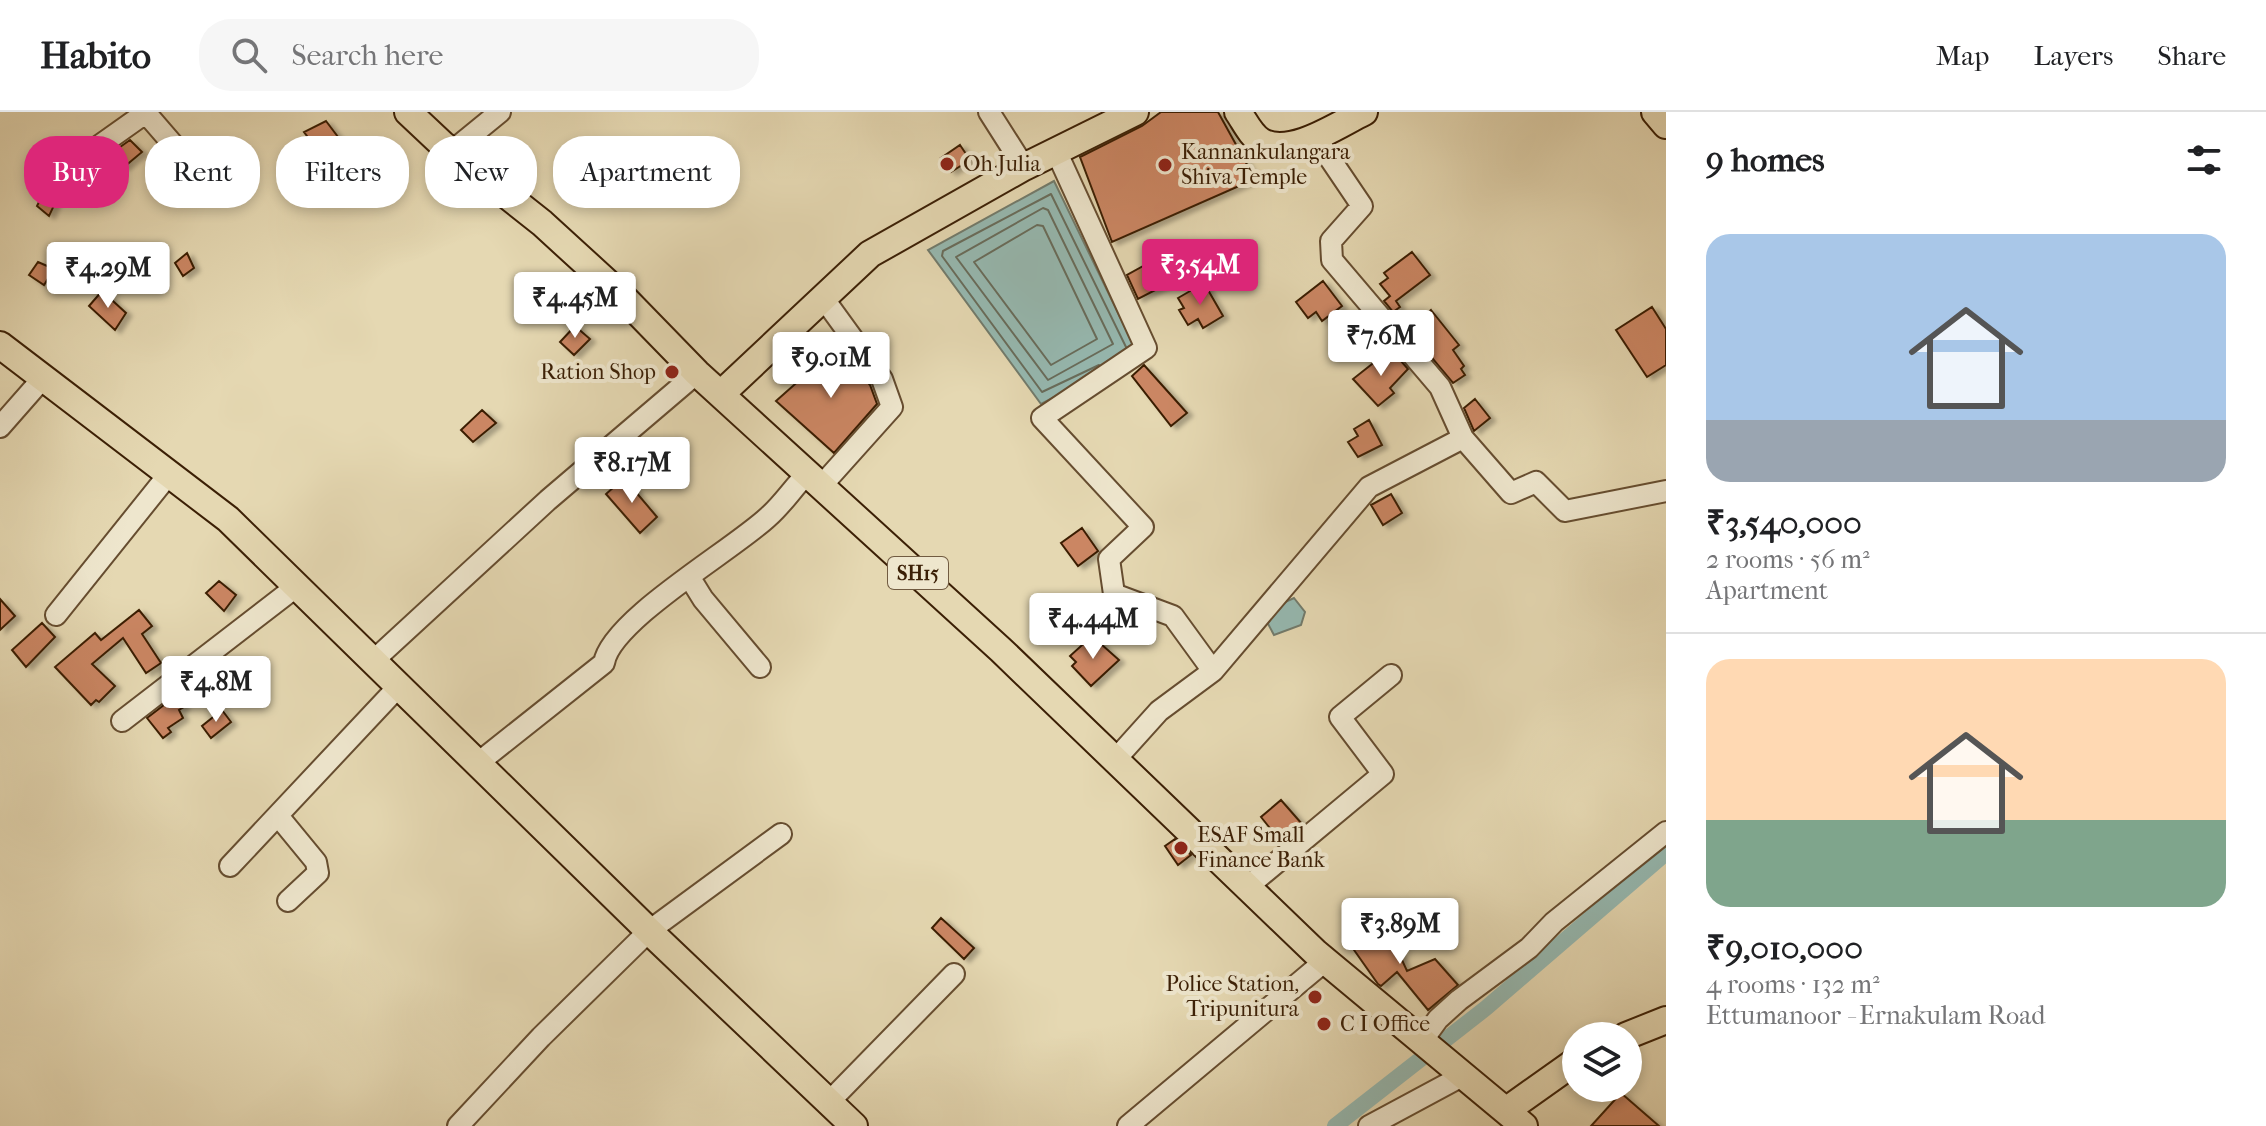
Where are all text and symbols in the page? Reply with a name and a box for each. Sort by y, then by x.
search box [199,19,759,91]
text: Habito [40,33,151,78]
icon: search [227,33,271,77]
text: Search here [291,38,443,73]
text: Map [1936,39,1989,72]
text: Layers [2033,39,2113,72]
text: Share [2157,39,2226,72]
chip: Buy [24,136,129,208]
chip: Rent [145,136,260,208]
chip: Filters [276,136,409,208]
chip: New [425,136,537,208]
chip: Apartment [553,136,740,208]
icon: filters [2182,138,2226,182]
place label: Kannankulangara Shiva Temple [1181,139,1351,190]
text: 9 homes [1706,140,1825,180]
place label: Oh Julia [963,151,1041,177]
marker: Oh Julia [938,155,956,173]
marker: Kannankulangara Shiva Temple [1156,156,1174,174]
pin: ₹3.54M [1135,239,1265,307]
pin: ₹4.29M [43,242,173,310]
text: ₹3.54M [1160,249,1240,280]
text: ₹4.29M [65,252,151,283]
pin: ₹4.45M [510,272,640,340]
text: ₹4.45M [532,282,618,313]
icon: home [1894,286,2038,430]
pin: ₹7.6M [1325,310,1437,378]
text: ₹7.6M [1346,320,1416,351]
pin: ₹9.01M [766,332,896,400]
text: ₹9.01M [791,342,871,373]
place label: Ration Shop [540,359,656,385]
marker: Ration Shop [663,363,681,381]
pin: ₹8.17M [567,437,697,505]
text: ₹8.17M [593,447,671,478]
text: ₹3,540,000 [1706,503,1862,543]
text: 2 rooms · 56 m² [1706,544,1870,575]
road number: SH15 [888,557,948,589]
text: Apartment [1706,575,1828,606]
pin: ₹4.44M [1028,593,1158,661]
text: ₹4.44M [1047,603,1139,634]
pin: ₹4.8M [160,656,272,724]
text: ₹4.8M [180,666,252,697]
icon: home [1894,711,2038,855]
place label: ESAF Small Finance Bank [1197,822,1325,873]
marker: ESAF Small Finance Bank [1172,839,1190,857]
pin: ₹3.89M [1335,898,1465,966]
text: ₹3.89M [1359,908,1441,939]
text: ₹9,010,000 [1706,928,1863,968]
text: 4 rooms · 132 m² [1706,969,1880,1000]
place label: Police Station, Tripunitura [1166,971,1300,1022]
marker: Police Station, Tripunitura [1306,988,1324,1006]
text: Ettumanoor - Ernakulam Road [1706,1000,2045,1031]
place label: C I Office [1340,1011,1430,1037]
marker: C I Office [1315,1015,1333,1033]
map controls [1562,1022,1642,1102]
button: layers [1562,1022,1642,1102]

